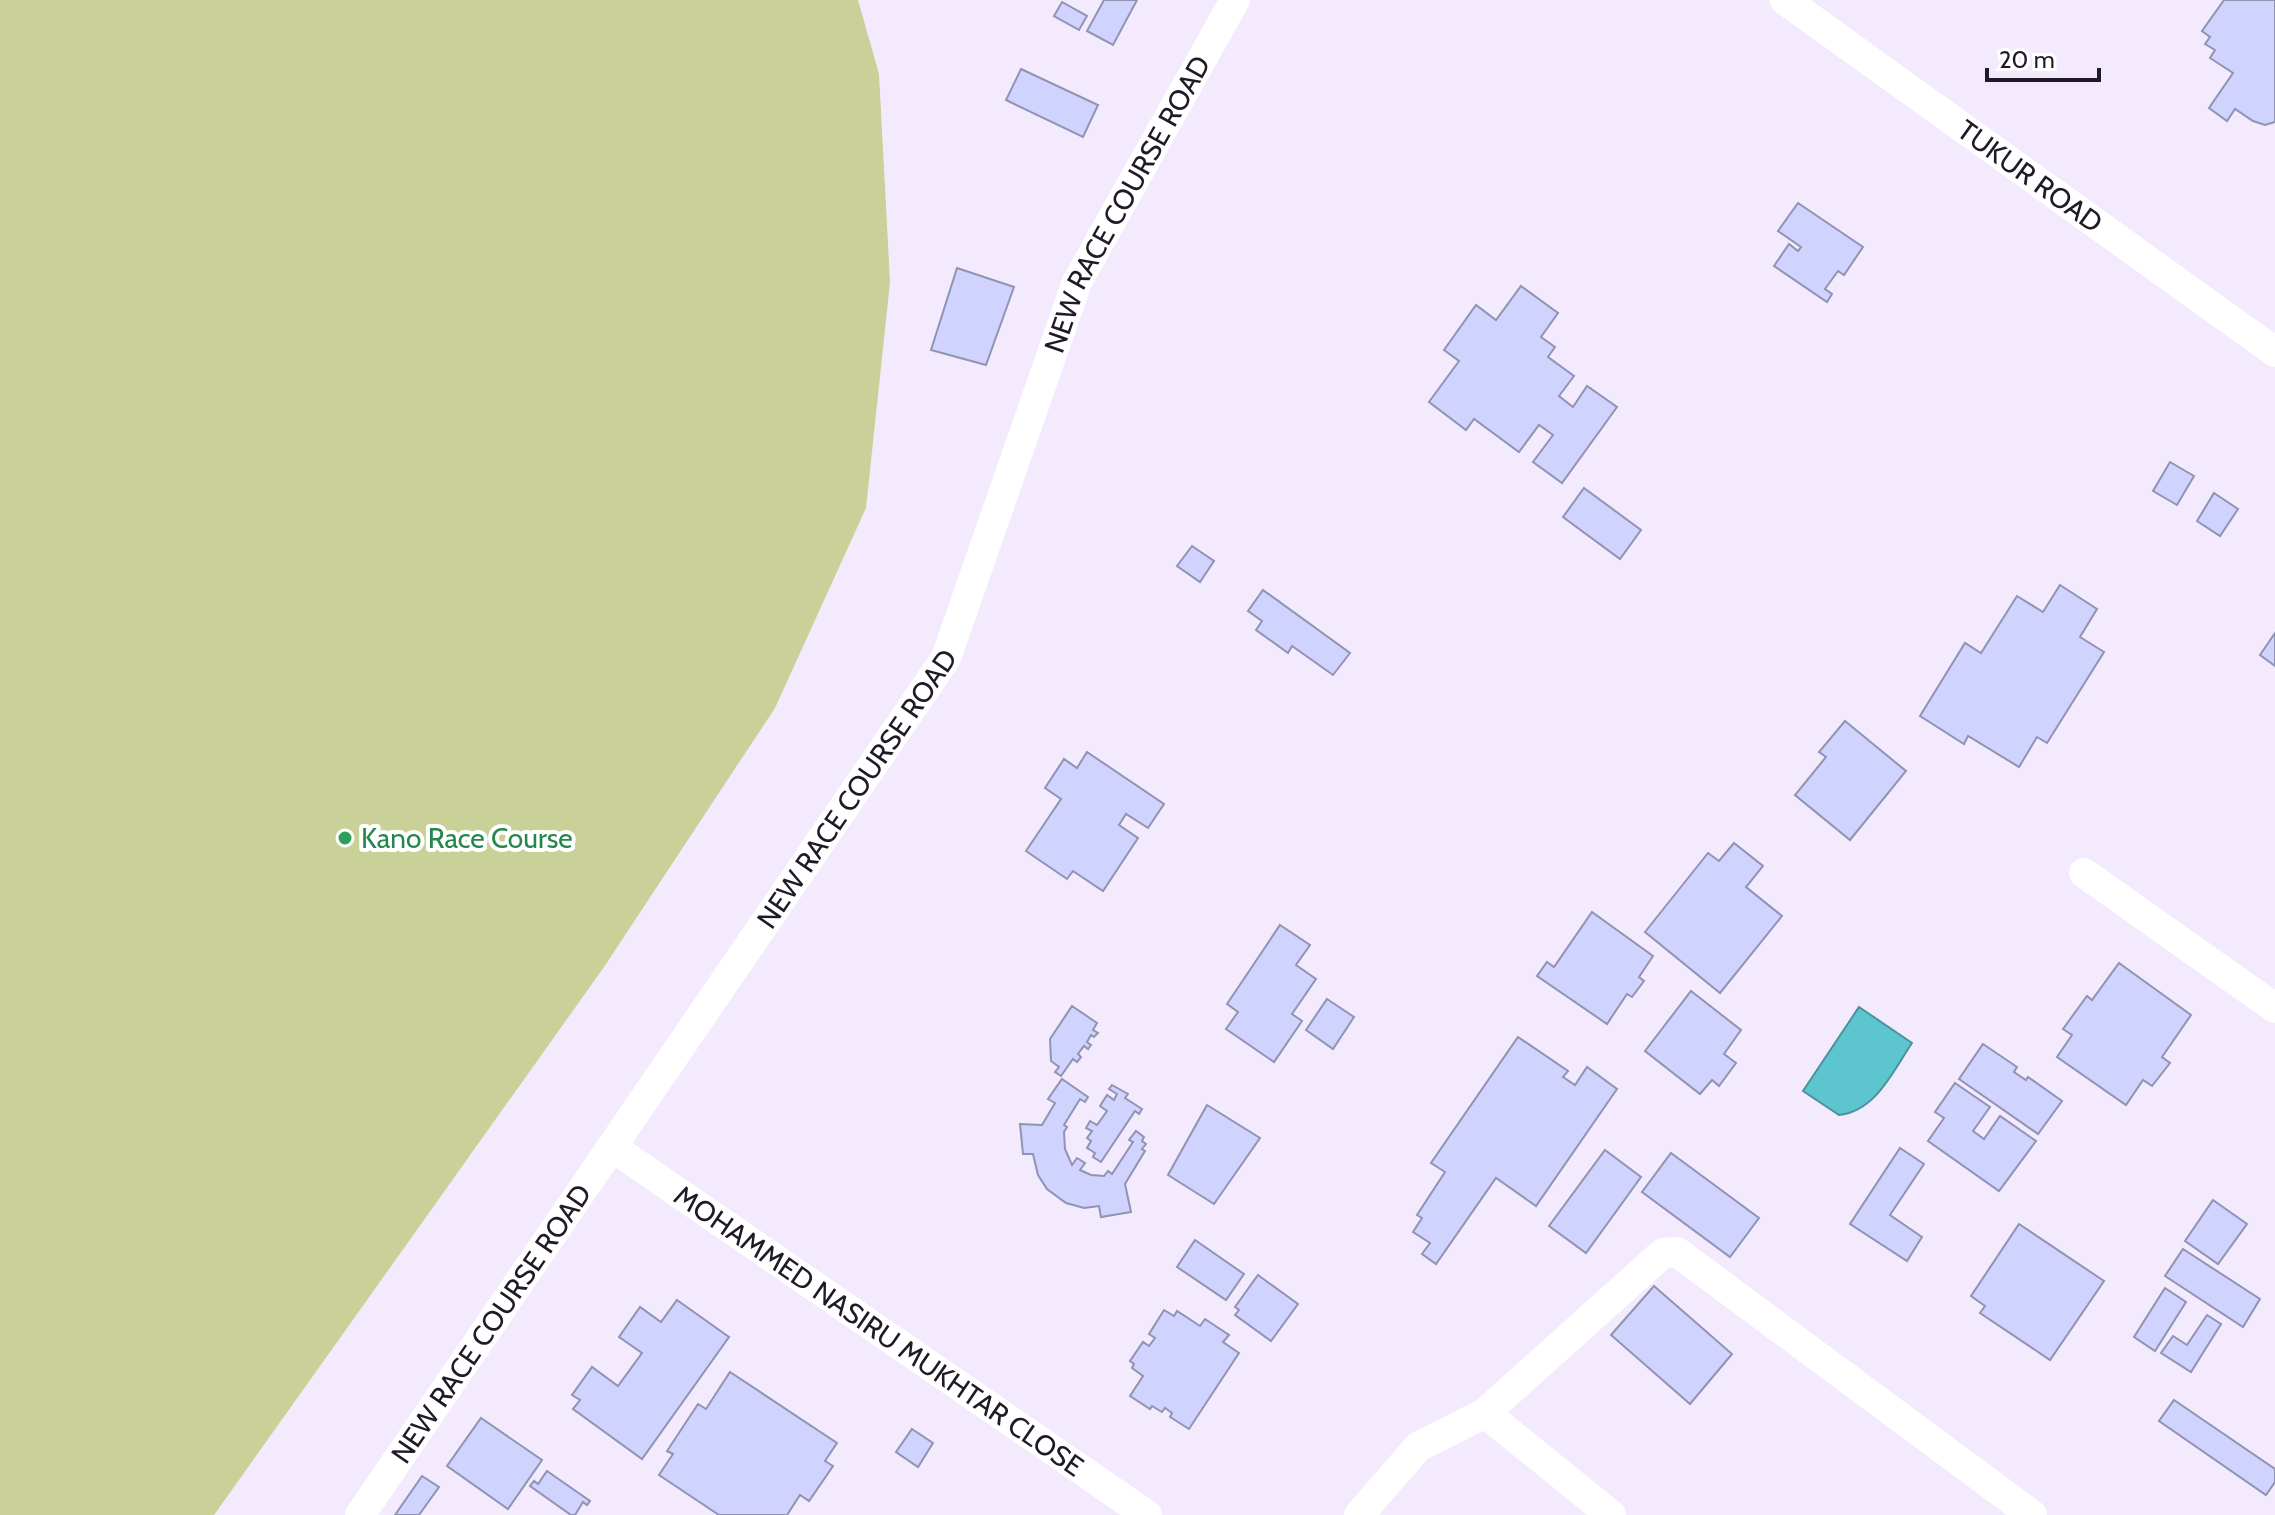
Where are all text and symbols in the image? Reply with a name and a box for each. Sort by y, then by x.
scale bar [1987,32,2099,82]
text: 20 m [1999,45,2055,74]
street label: NEW RACE COURSE ROAD [1037,50,1217,357]
street label: TUKUR ROAD [1951,113,2109,240]
street label: NEW RACE COURSE ROAD [749,643,964,935]
place label: Kano Race Course [361,821,573,855]
marker: Kano Race Course [336,829,354,847]
street label: NEW RACE COURSE ROAD [384,1177,598,1470]
street label: MOHAMMED NASIRU MUKHTAR CLOSE [668,1178,1090,1483]

